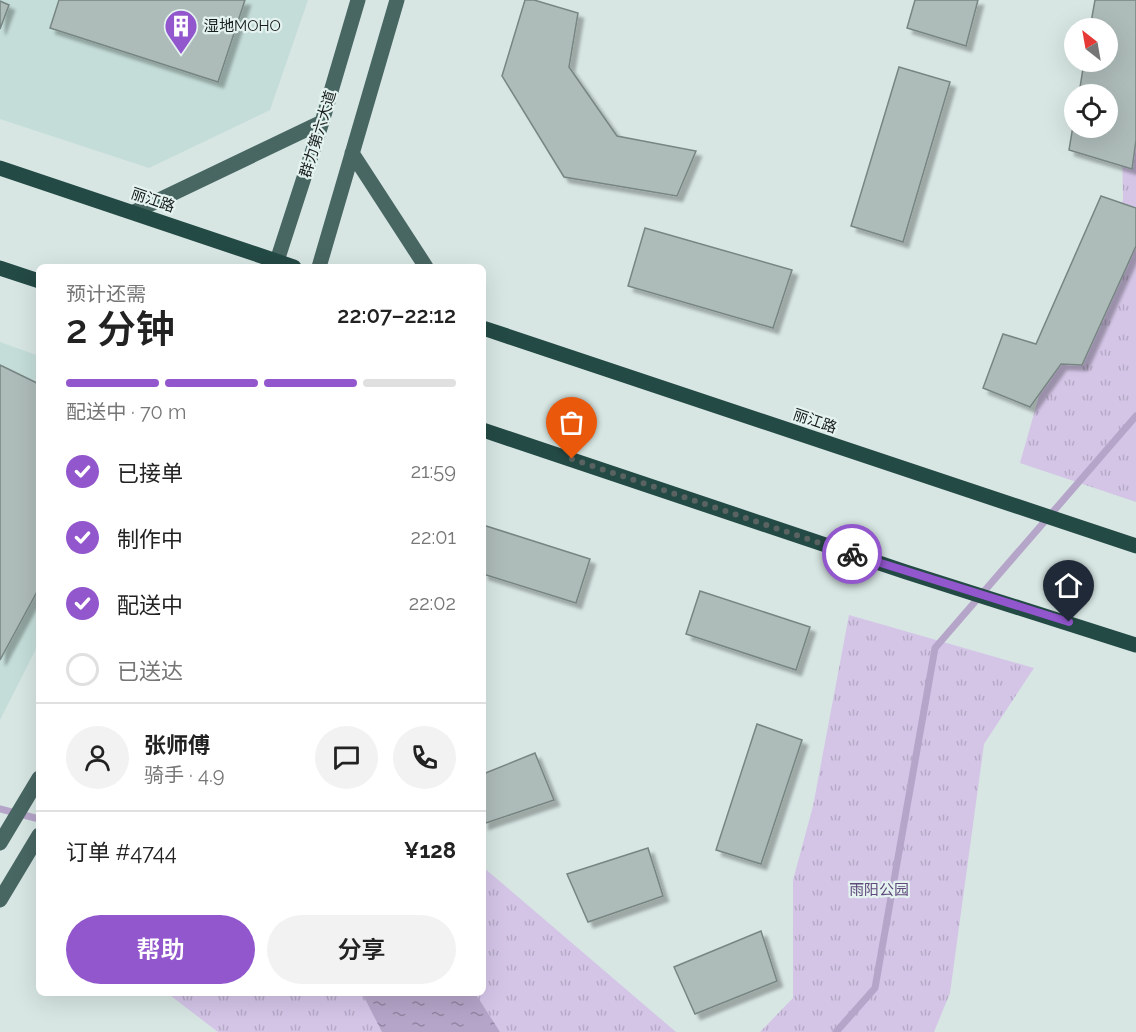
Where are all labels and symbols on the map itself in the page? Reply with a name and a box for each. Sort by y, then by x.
building icon: 湿地MOHO [163,8,199,55]
place label: 湿地MOHO [204,17,281,35]
north arrow [1064,18,1118,72]
street label: 群力第六大道 [296,88,340,180]
street label: 丽江路 [129,184,177,216]
pin [546,397,597,459]
street label: 丽江路 [791,405,839,437]
courier [822,524,882,584]
pin [1043,560,1094,622]
park label: 雨阳公园 [849,881,909,899]

